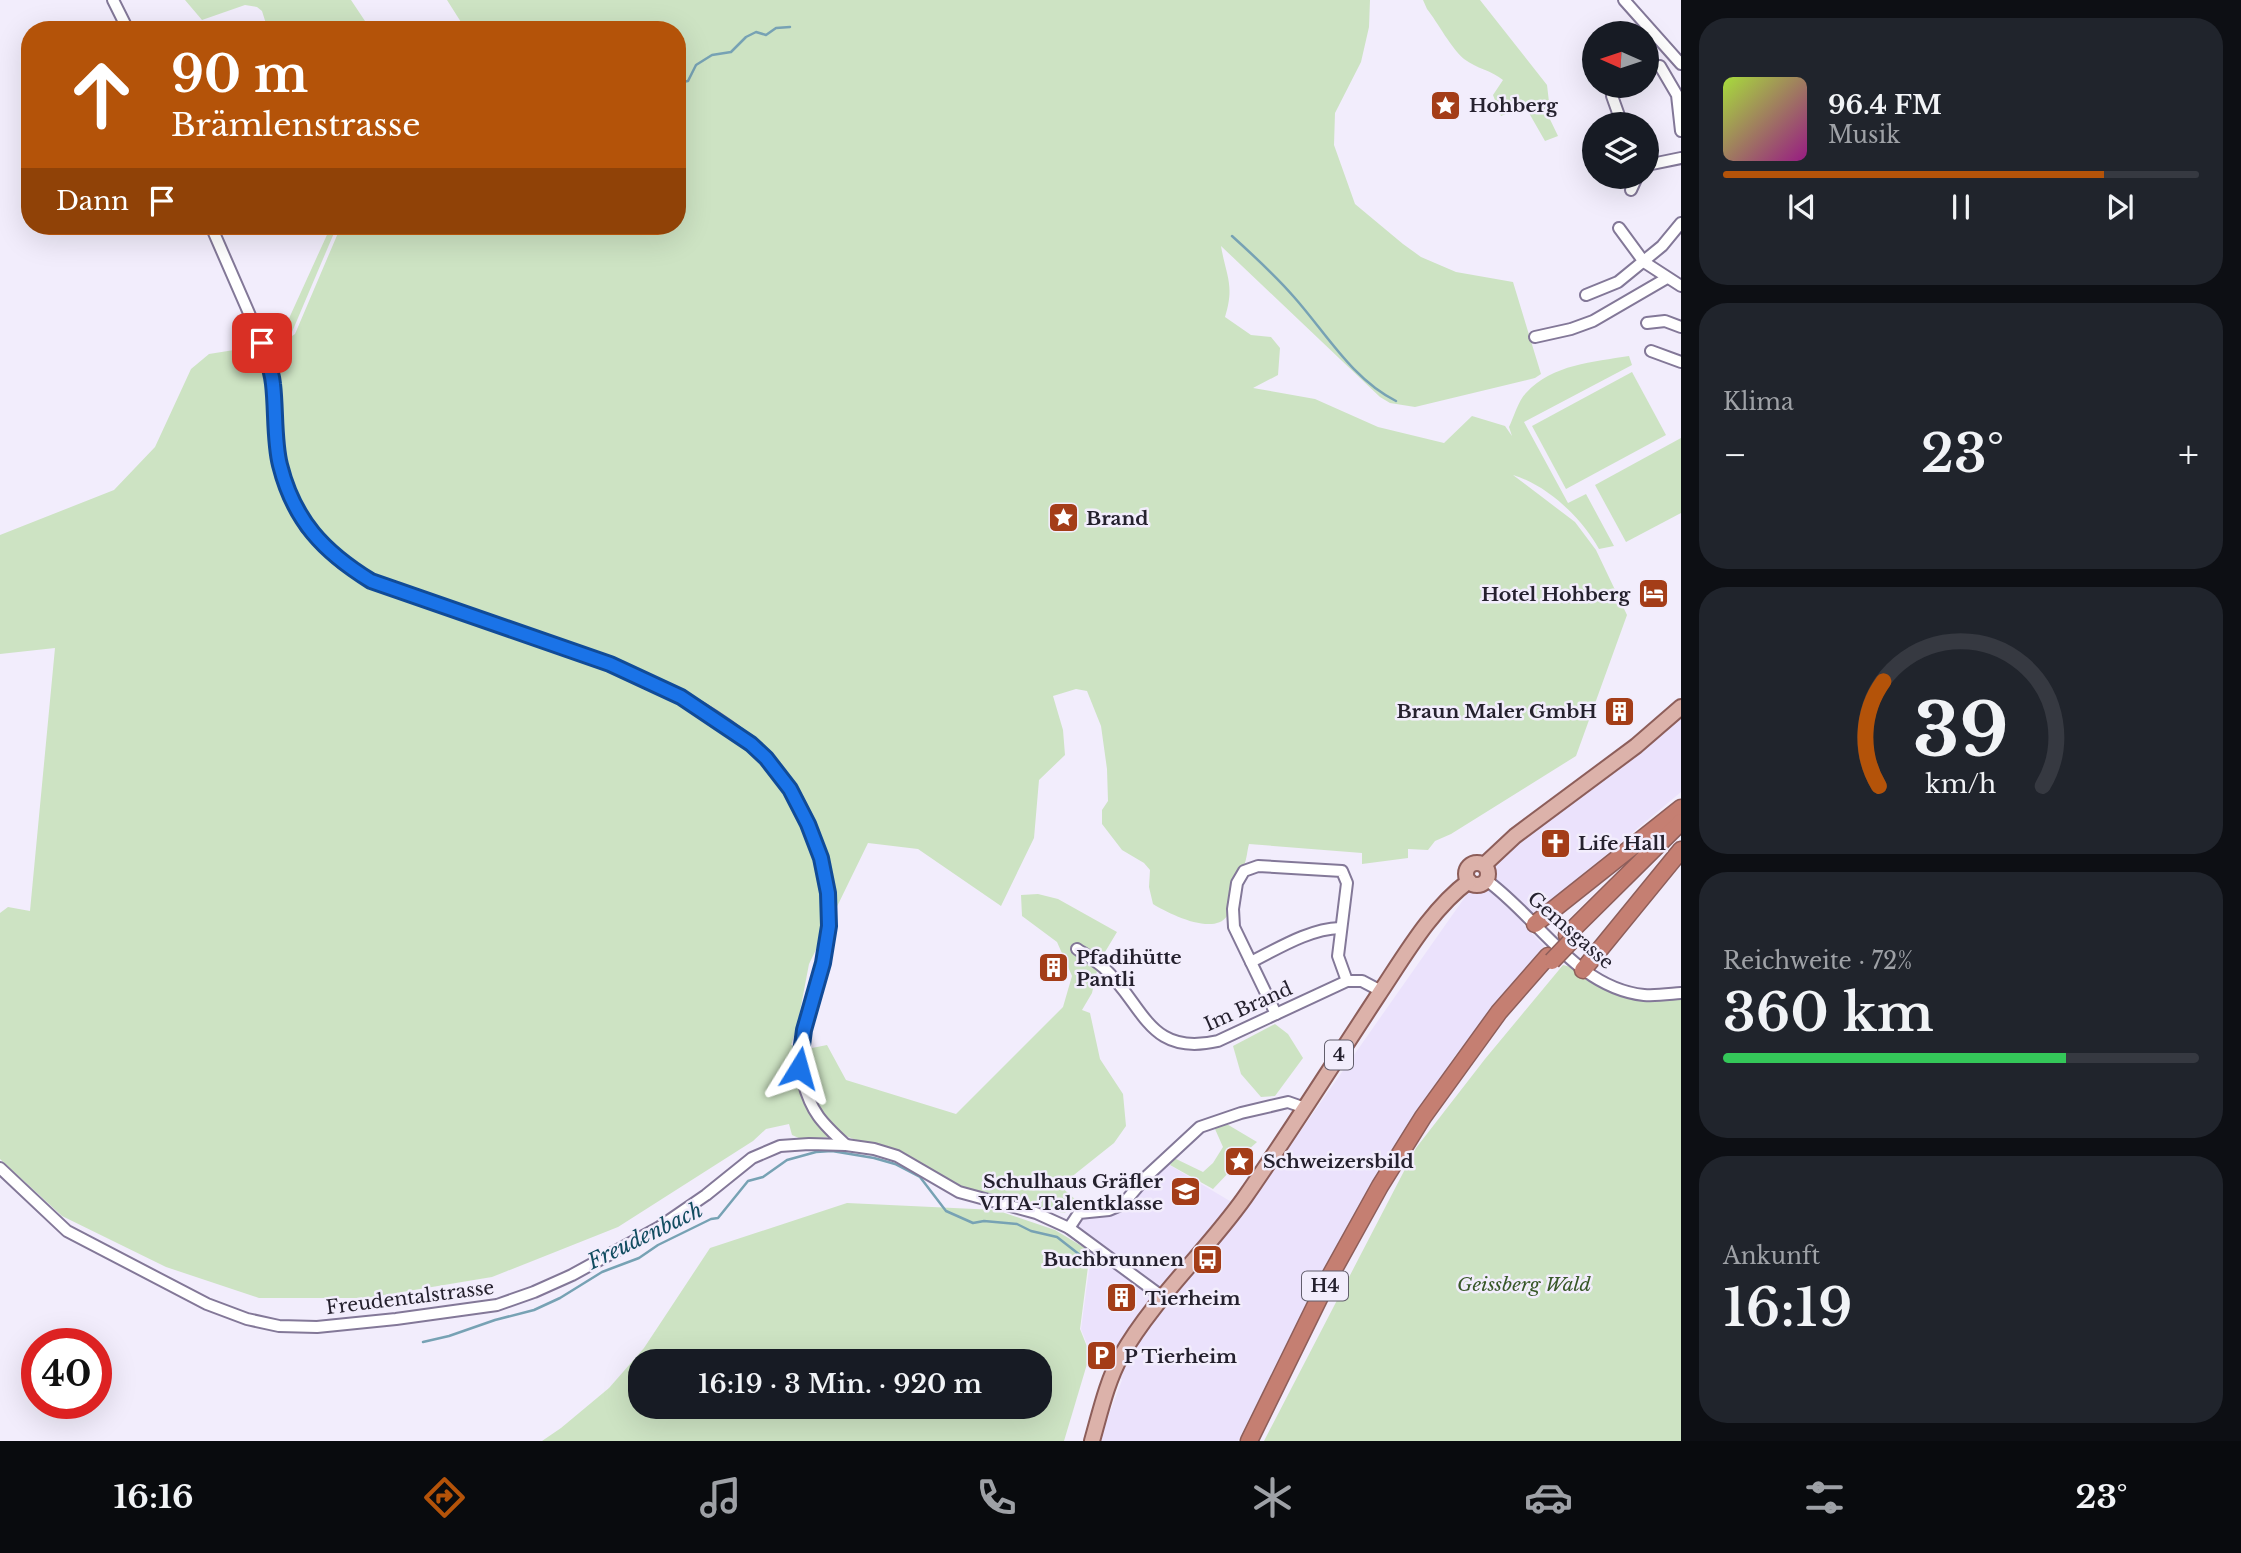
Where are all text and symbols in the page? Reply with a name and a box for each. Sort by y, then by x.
north arrow [1582,21,1659,98]
map controls [1582,21,1659,189]
text: 90 m [171,44,308,105]
icon: ahead [56,49,147,140]
place icon: Hohberg [1429,88,1463,122]
text: 96.4 FM [1828,89,1942,121]
place label: Hohberg [1469,94,1559,117]
text: Brämlenstrasse [171,105,421,145]
button: layers [1582,112,1659,189]
text: Musik [1828,121,1900,149]
icon: arrive [143,182,181,220]
text: Dann [56,185,129,217]
icon: previous [1783,188,1821,226]
icon: pause [1942,188,1980,226]
icon: next [2101,188,2139,226]
pin [232,313,292,373]
icon: arrive [243,324,281,362]
text: Klima [1723,388,1794,416]
text: 23° [1921,422,2004,486]
text: − [1723,431,1747,478]
text: + [2178,431,2199,478]
place icon: Brand [1046,501,1080,535]
place label: Brand [1086,507,1149,530]
hotel icon: Hotel Hohberg [1636,577,1670,611]
place label: Hotel Hohberg [1481,583,1631,606]
text: 39 [1913,686,2009,777]
building icon: Braun Maler GmbH [1603,694,1637,728]
place label: Braun Maler GmbH [1396,700,1597,723]
text: km/h [1926,769,1996,800]
church icon: Life Hall [1538,826,1572,860]
place label: Life Hall [1578,832,1666,855]
street label: Gemsgasse [1523,887,1618,974]
place label: Pfadihütte Pantli [1076,946,1182,991]
text: Reichweite · 72% [1723,947,1913,975]
building icon: Pfadihütte Pantli [1036,951,1070,985]
street label: Im Brand [1201,977,1296,1036]
text: 360 km [1723,981,1934,1045]
position arrow [762,1031,836,1105]
road number: 4 [1325,1040,1353,1070]
place icon: Schweizersbild [1223,1144,1257,1178]
place label: Schweizersbild [1263,1150,1414,1173]
place label: Schulhaus Gräfler VITA-Talentklasse [978,1170,1164,1215]
school or university icon: Schulhaus Gräfler VITA-Talentklasse [1169,1175,1203,1209]
water label: Freudenbach [582,1197,707,1276]
bus stop icon: Buchbrunnen [1190,1242,1224,1276]
text: Ankunft [1723,1242,1820,1270]
place label: Buchbrunnen [1043,1248,1184,1271]
road number: H4 [1302,1272,1348,1301]
park label: Geissberg Wald [1457,1273,1592,1296]
street label: Freudentalstrasse [325,1276,495,1319]
text: 16:19 [1723,1276,1852,1340]
building icon: Tierheim [1105,1281,1139,1315]
place label: Tierheim [1145,1287,1241,1310]
speed limit sign: 40 [21,1328,112,1419]
parking icon: P Tierheim [1084,1339,1118,1373]
place label: P Tierheim [1124,1345,1237,1368]
text: 16:19 · 3 Min. · 920 m [698,1368,982,1400]
icon: directions [420,1473,469,1522]
icon: music [696,1473,745,1522]
icon: phone [972,1473,1021,1522]
icon: climate [1248,1473,1297,1522]
icon: car [1524,1473,1573,1522]
icon: filters [1800,1473,1849,1522]
text: 16:16 [113,1477,194,1517]
text: 23° [2076,1477,2127,1517]

